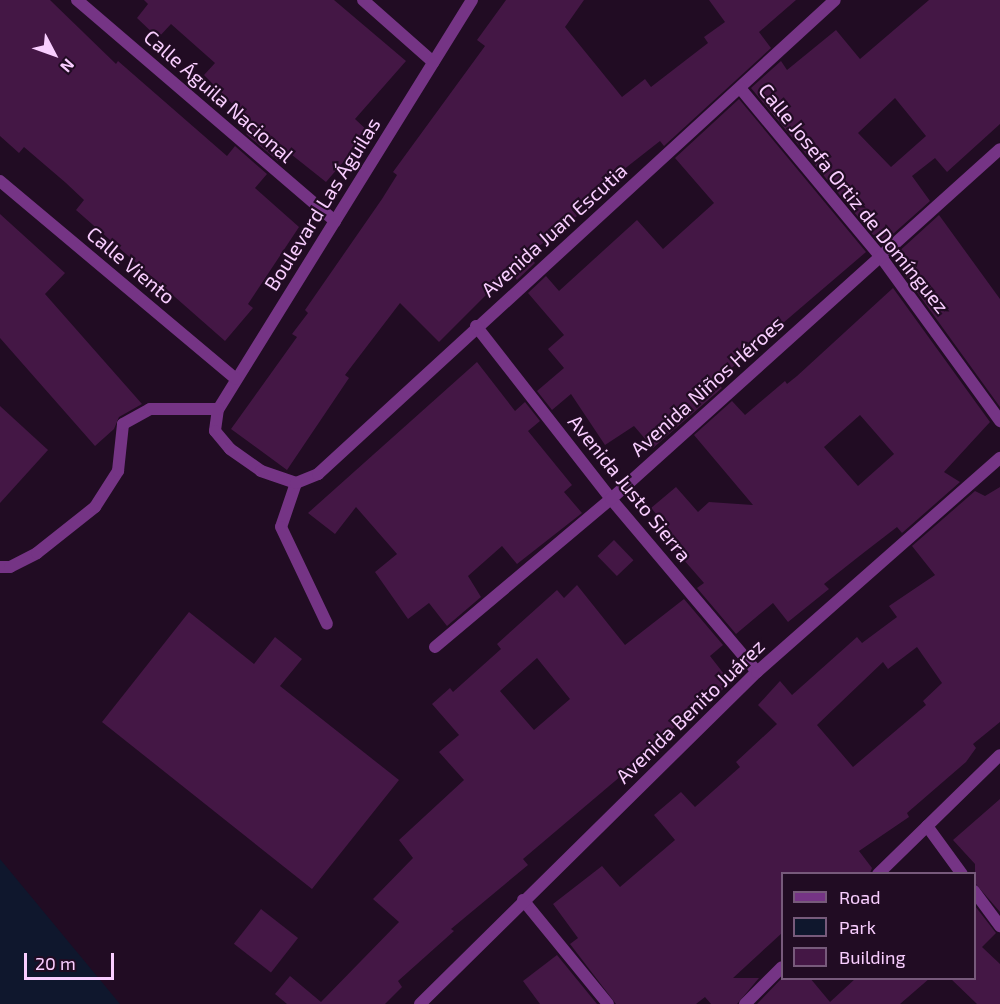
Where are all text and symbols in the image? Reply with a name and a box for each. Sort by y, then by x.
north arrow [24,24,84,84]
street label: Calle Águila Nacional [139,24,299,168]
text: N [57,56,79,77]
street label: Calle Josefa Ortiz de Domínguez [754,78,954,318]
street label: Boulevard Las Águilas [259,113,385,295]
street label: Avenida Juan Escutia [476,158,632,302]
street label: Calle Viento [82,221,180,309]
street label: Avenida Niños Héroes [626,311,788,461]
street label: Avenida Justo Sierra [563,410,697,566]
street label: Avenida Benito Juárez [611,634,769,788]
legend [781,872,976,980]
text: Road [839,886,880,908]
text: Park [839,916,876,938]
scale bar [27,941,117,979]
text: Building [839,946,906,968]
text: 20 m [35,952,76,974]

